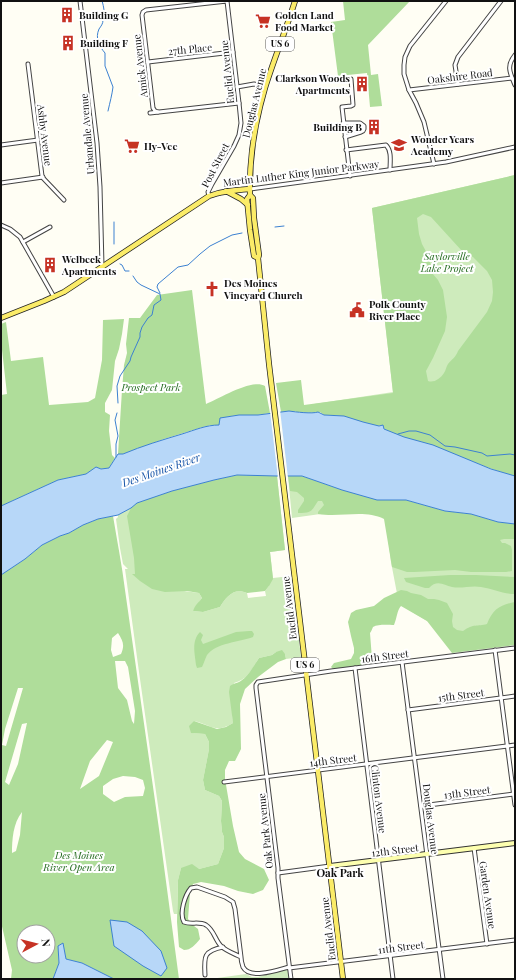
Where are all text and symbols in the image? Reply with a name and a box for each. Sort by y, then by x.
building icon: Building G [58,6,76,24]
place label: Building G [79,8,129,22]
place label: Golden Land Food Market [275,8,334,34]
supermarket icon: Golden Land Food Market [254,12,272,30]
building icon: Building F [59,34,77,52]
street label: Amick Avenue [129,34,151,99]
place label: Building F [80,36,128,50]
road number: US 6 [266,37,294,51]
street label: 27th Place [167,40,213,58]
street label: Euclid Avenue [217,40,237,104]
street label: Oakshire Road [427,65,494,87]
street label: Douglas Avenue [239,67,269,139]
place label: Clarkson Woods Apartments [275,71,350,97]
building icon: Clarkson Woods Apartments [353,75,371,93]
street label: Urbandale Avenue [76,93,98,175]
street label: Ashby Avenue [34,102,56,167]
building icon: Building B [365,118,383,136]
place label: Building B [313,120,362,134]
place label: Wonder Years Academy [410,132,474,158]
school or university icon: Wonder Years Academy [390,136,408,154]
supermarket icon: Hy-Vee [123,137,141,155]
place label: Hy-Vee [144,139,177,153]
street label: Post Street [198,140,232,190]
street label: Martin Luther King Junior Parkway [222,156,380,190]
park label: Saylorville Lake Project [420,249,474,275]
place label: Welbeck Apartments [61,252,117,278]
building icon: Welbeck Apartments [41,256,59,274]
place label: Des Moines Vineyard Church [223,276,302,302]
church icon: Des Moines Vineyard Church [203,280,221,298]
place label: Polk County River Place [369,297,427,323]
public building icon: Polk County River Place [348,301,366,319]
park label: Prospect Park [120,380,181,394]
water label: Des Moines River [119,449,202,490]
street label: Euclid Avenue [278,576,300,640]
street label: 16th Street [361,646,410,666]
road number: US 6 [291,658,319,672]
street label: 15th Street [437,685,485,705]
street label: 14th Street [309,750,358,770]
street label: Clinton Avenue [368,764,390,834]
street label: 13th Street [443,782,492,802]
street label: Douglas Avenue [420,783,442,855]
street label: Oak Park Avenue [254,793,276,869]
street label: 12th Street [371,840,420,860]
park label: Des Moines River Open Area [42,848,115,874]
street label: Garden Avenue [476,860,500,930]
district label: Oak Park [316,865,364,880]
street label: Euclid Avenue [317,897,339,961]
north arrow [16,924,56,964]
street label: 11th Street [377,937,425,957]
text: N [38,938,54,948]

